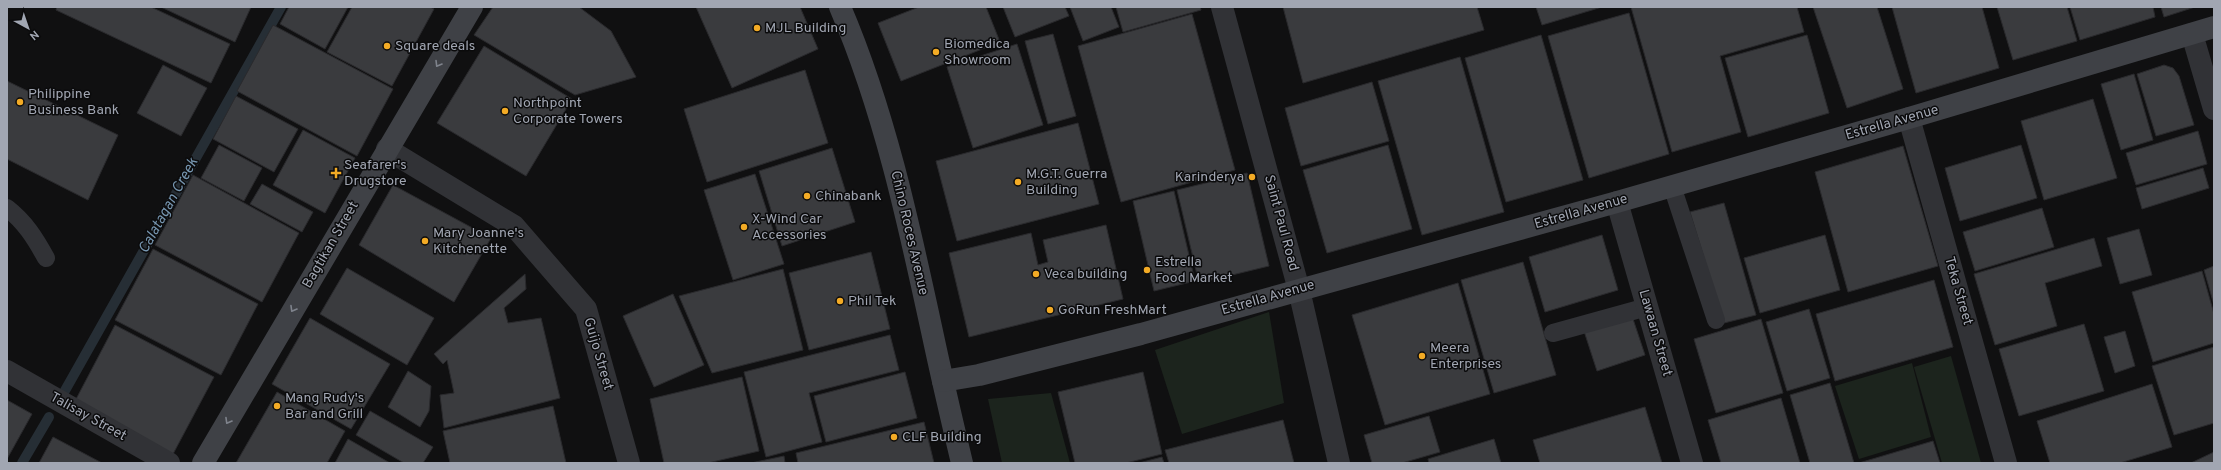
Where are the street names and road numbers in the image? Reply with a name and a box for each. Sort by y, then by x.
street label: Estrella Avenue [1843,102,1941,144]
street label: Chino Roces Avenue [886,169,932,297]
street label: Saint Paul Road [1260,173,1302,273]
street label: Estrella Avenue [1532,191,1630,233]
street label: Bagtikan Street [299,198,363,292]
street label: Teka Street [1940,255,1976,327]
street label: Estrella Avenue [1219,277,1317,319]
street label: Lawaan Street [1634,288,1676,378]
street label: Guijo Street [580,316,616,392]
street label: Talisay Street [47,389,129,445]

